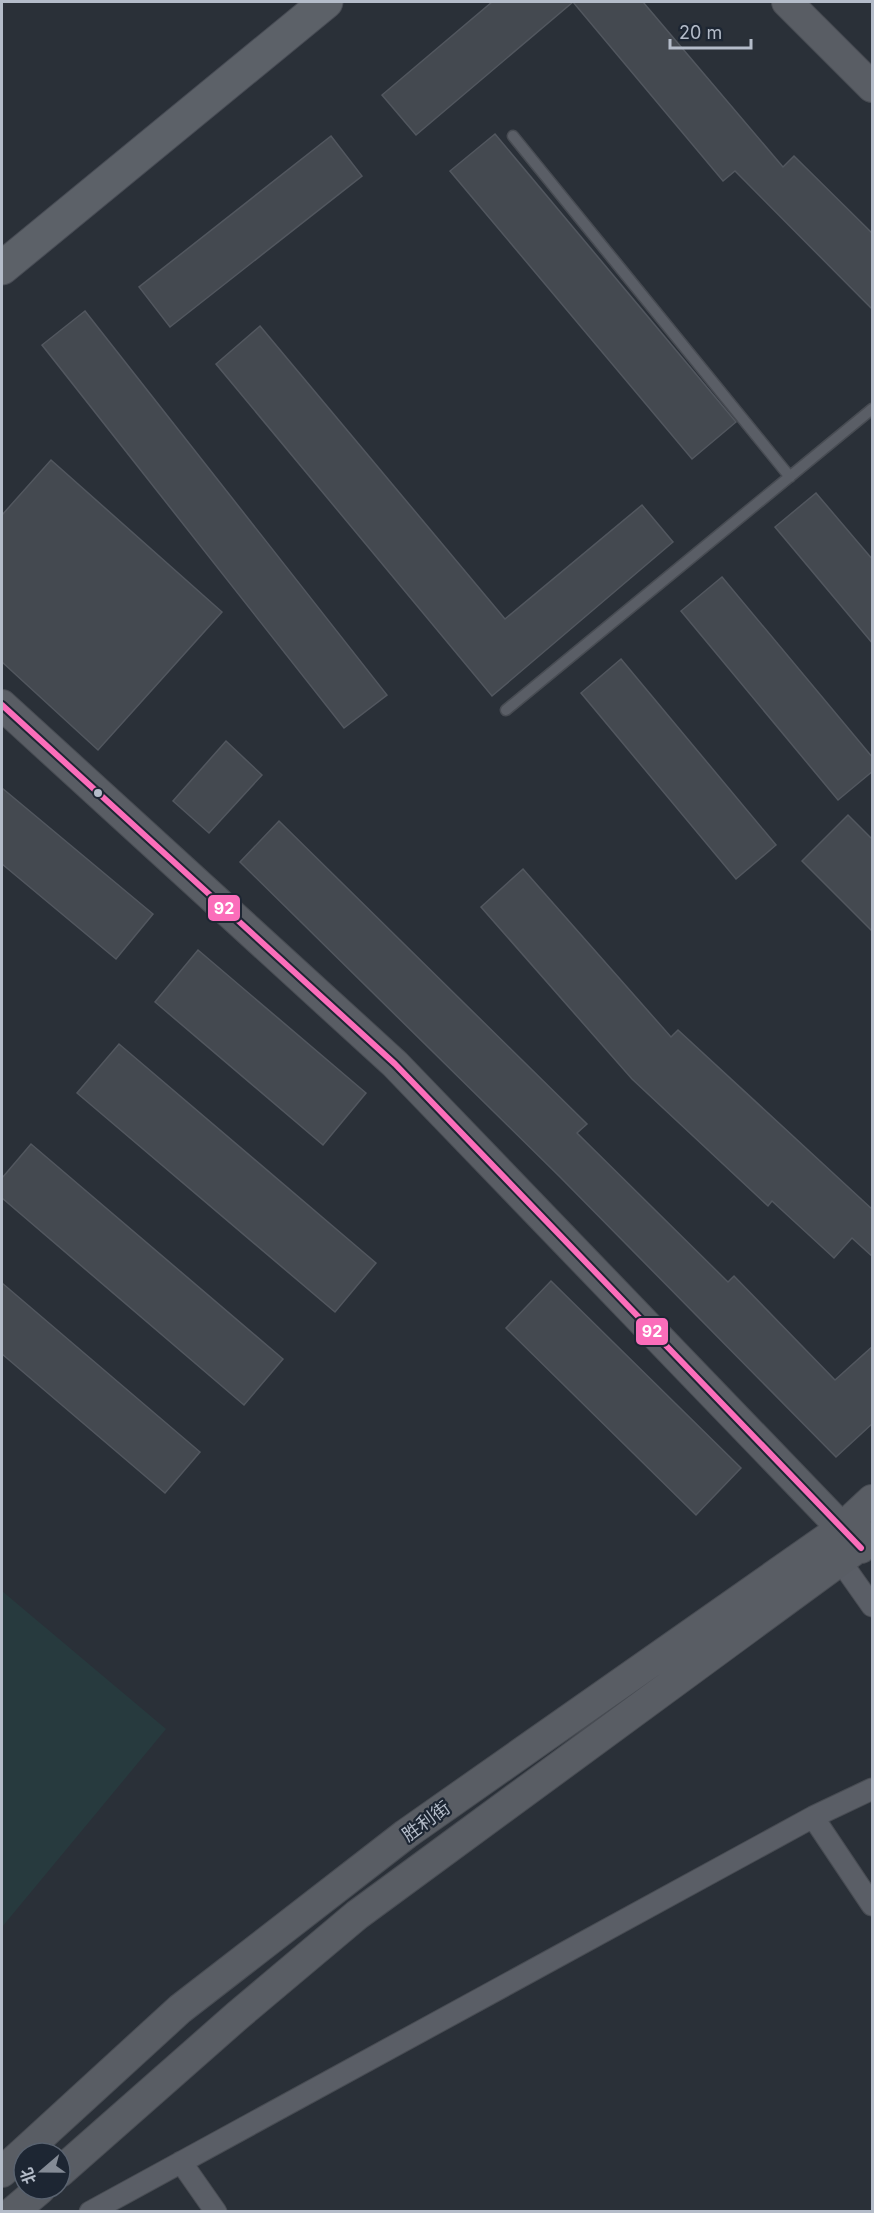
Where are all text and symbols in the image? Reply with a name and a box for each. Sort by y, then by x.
scale bar [670,12,751,50]
text: 20 m [679,22,722,43]
unlabelled marker [92,787,104,799]
line badge: 92 [207,894,241,922]
text: 92 [214,898,234,918]
line badge: 92 [635,1317,669,1346]
text: 92 [642,1321,662,1341]
street label: 胜利街 [398,1797,454,1845]
north arrow [12,2141,72,2201]
text: 北 [16,2165,40,2187]

